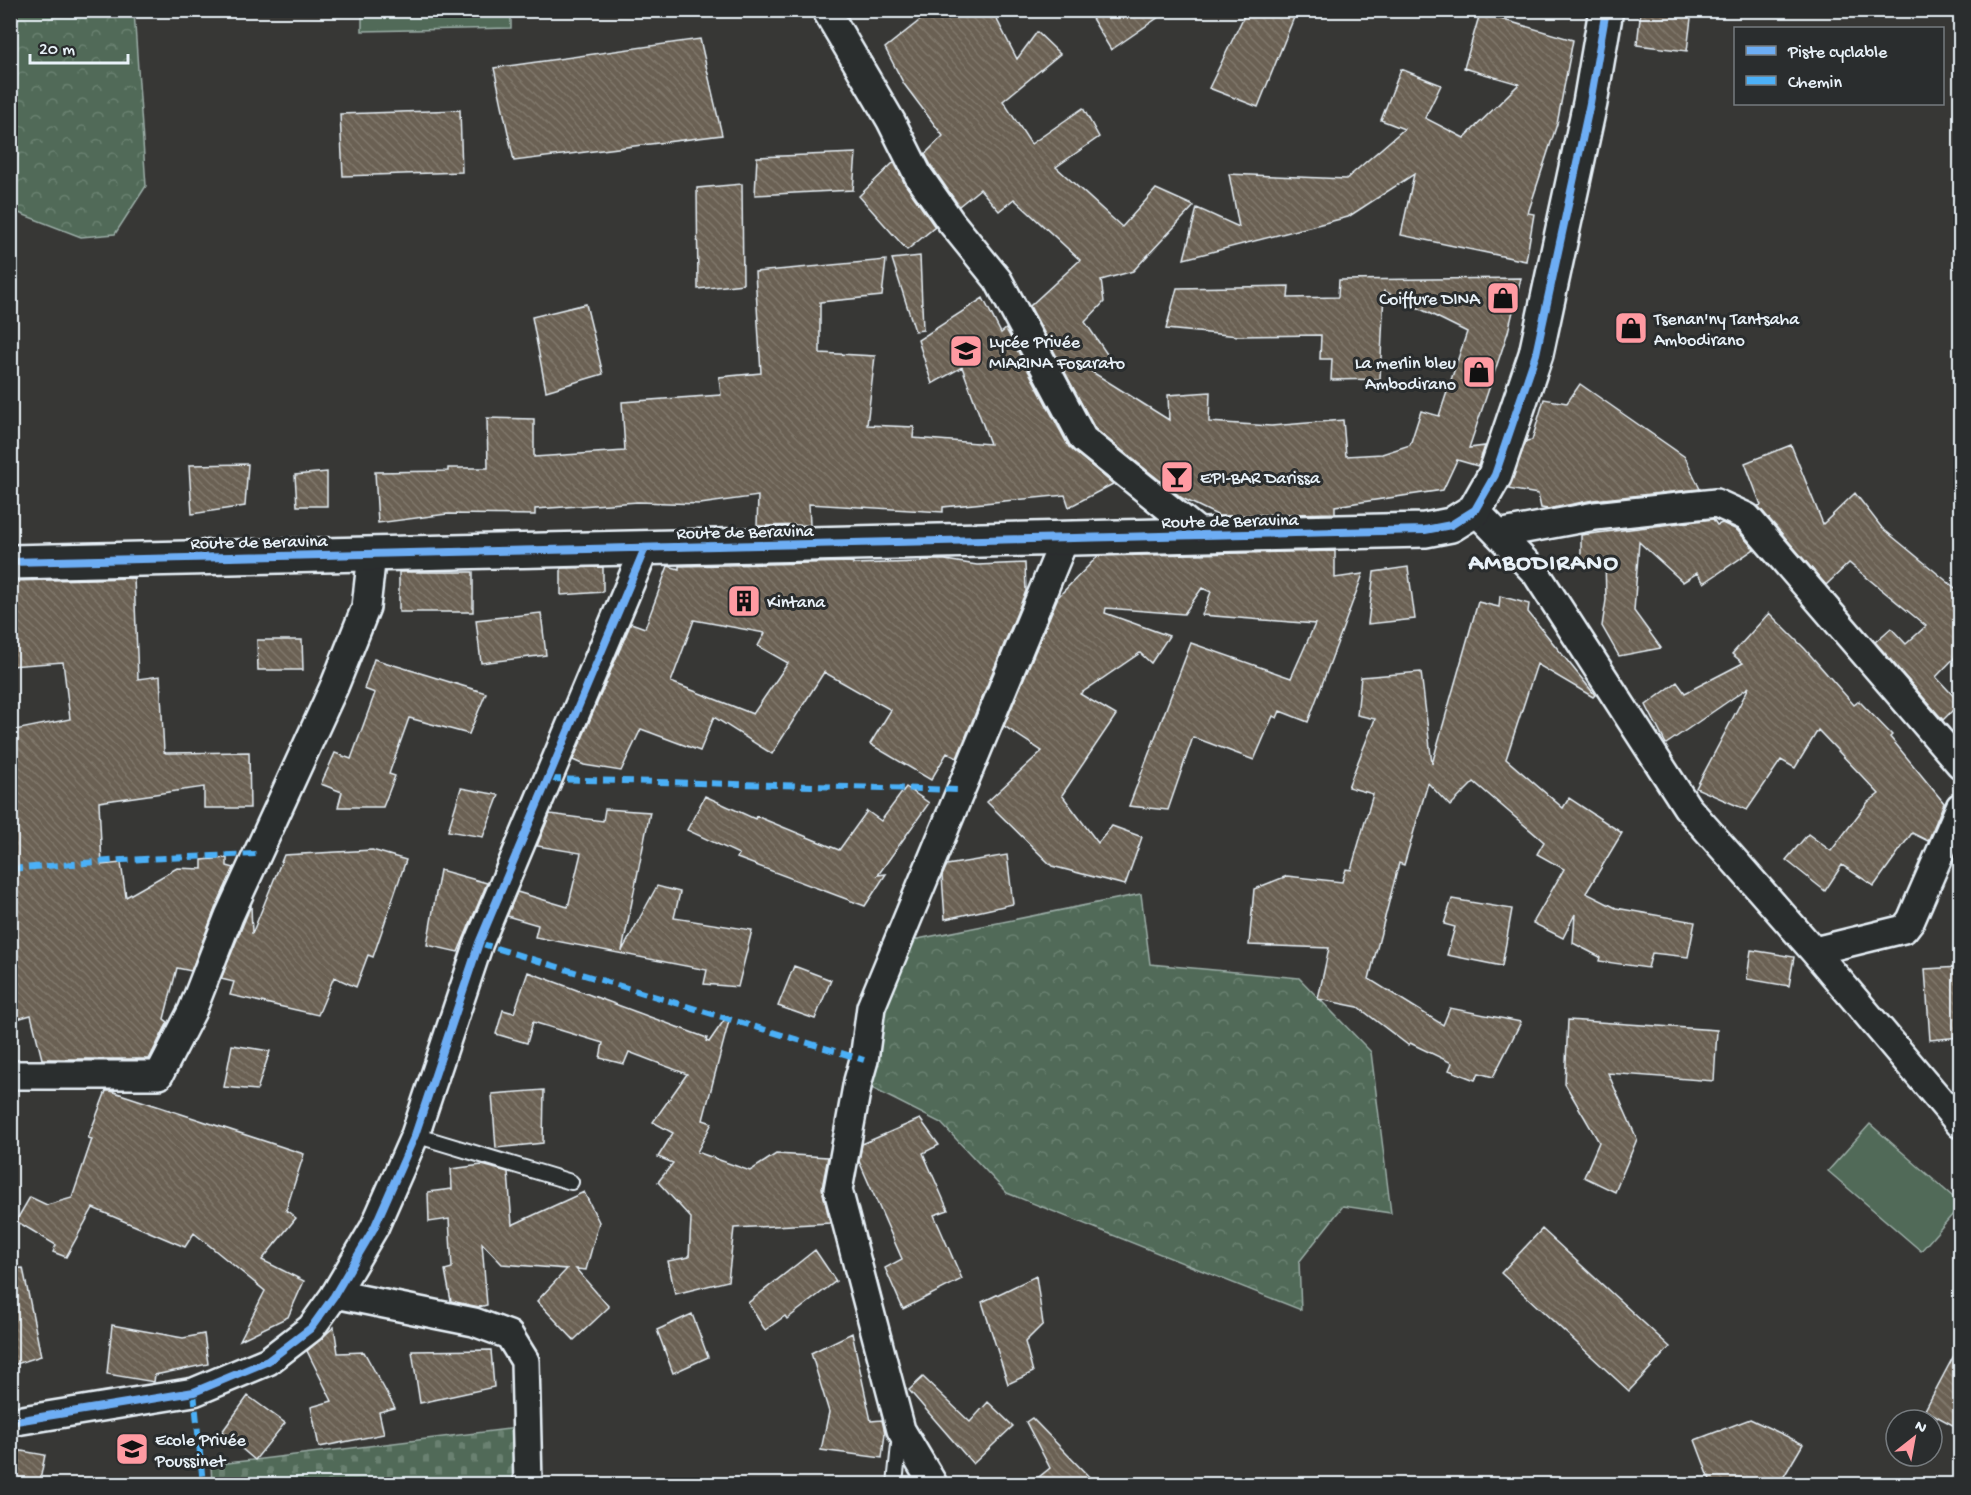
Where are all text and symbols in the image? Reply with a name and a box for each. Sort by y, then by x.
scale bar [30,27,128,65]
legend [1734,27,1944,105]
text: 20 m [39,40,75,61]
text: Piste cyclable [1787,43,1888,64]
text: Chemin [1788,73,1842,94]
shop icon: Coiffure DINA [1485,280,1521,316]
place label: Coiffure DINA [1379,290,1481,311]
shop icon: Tsenan'ny Tantsaha Ambodirano [1613,310,1649,346]
place label: Tsenan'ny Tantsaha Ambodirano [1653,310,1800,352]
school or university icon: Lycée Privée MIARINA Fosarato [948,333,984,369]
place label: Lycée Privée MIARINA Fosarato [989,333,1125,375]
place label: La merlin bleu Ambodirano [1355,354,1457,396]
shop icon: La merlin bleu Ambodirano [1461,354,1497,390]
bar icon: EPI-BAR Darissa [1159,459,1195,495]
place label: EPI-BAR Darissa [1200,469,1321,490]
street label: Route de Beravina [1161,511,1300,534]
street label: Route de Beravina [676,522,815,545]
street label: Route de Beravina [190,532,329,555]
district label: AMBODIRANO [1468,550,1619,579]
building icon: Kintana [726,583,762,619]
place label: Kintana [767,593,826,614]
north arrow [1884,1408,1944,1468]
text: N [1911,1417,1930,1439]
school or university icon: Ecole Privée Poussinet [114,1431,150,1467]
place label: Ecole Privée Poussinet [154,1431,247,1473]

